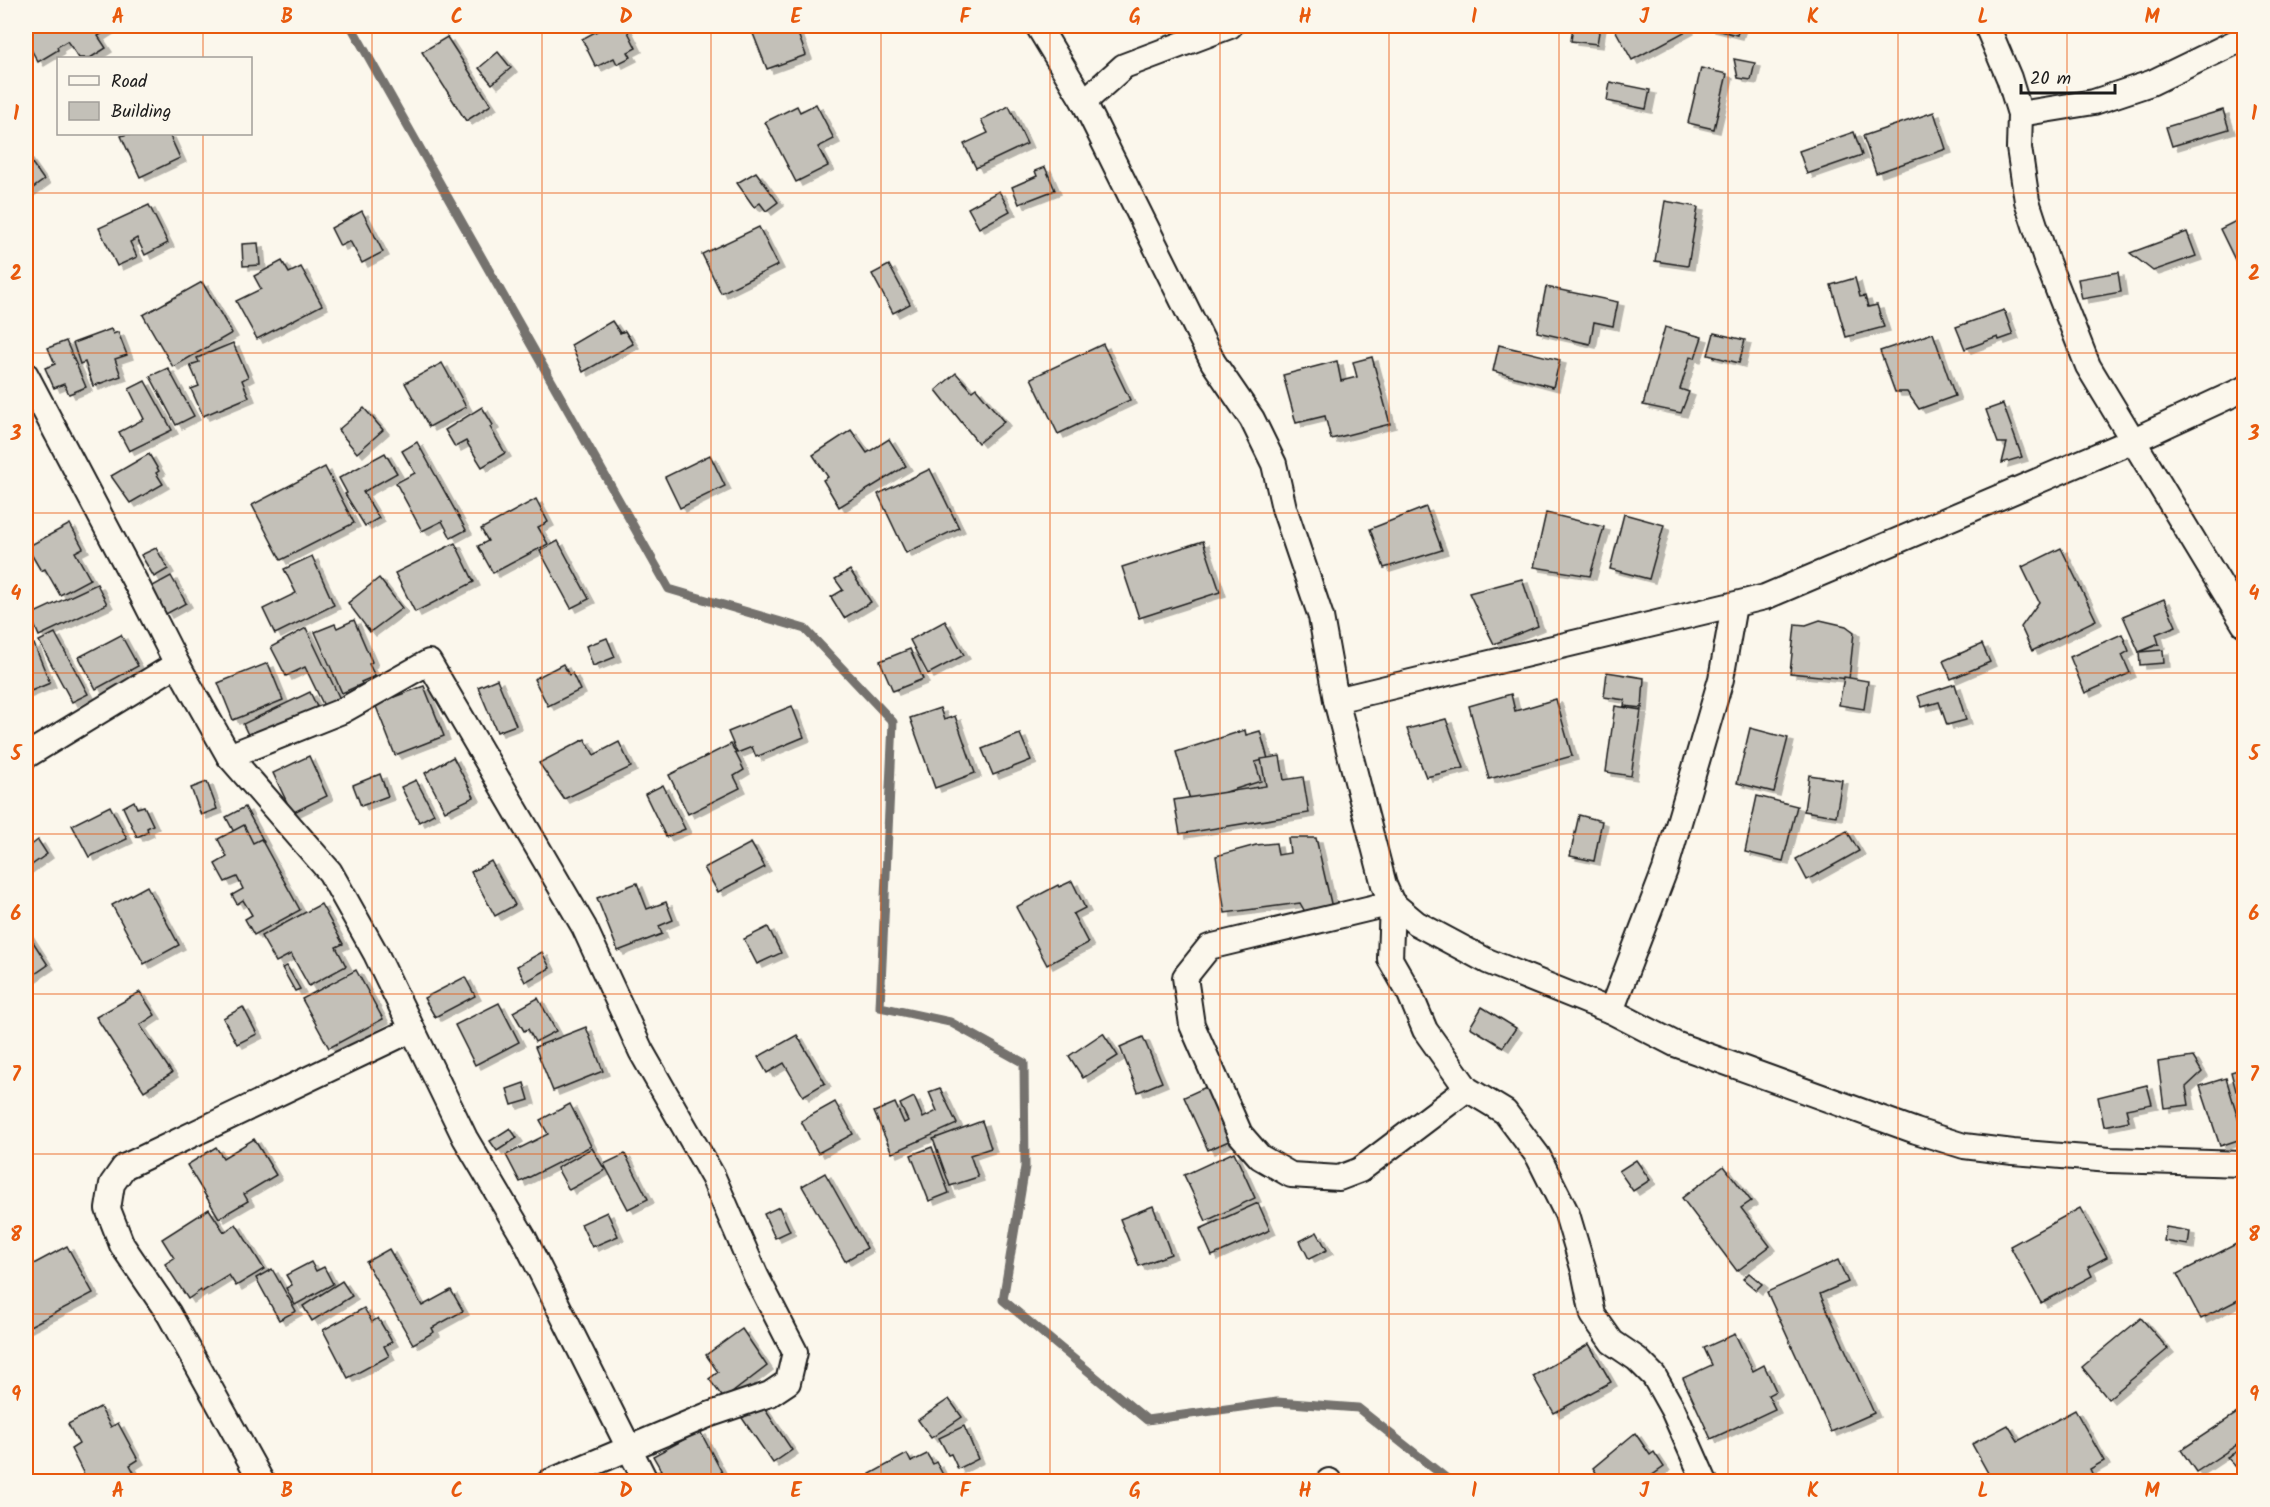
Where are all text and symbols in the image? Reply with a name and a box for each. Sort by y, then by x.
text: A [112,2,124,34]
text: B [281,2,293,34]
text: C [451,2,463,34]
text: D [619,2,633,34]
text: E [790,2,802,34]
text: F [960,2,972,34]
text: G [1129,2,1141,34]
text: H [1298,2,1312,34]
text: I [1471,2,1477,34]
text: J [1639,2,1650,34]
text: K [1807,2,1819,34]
text: L [1978,2,1988,34]
text: M [2144,2,2160,34]
legend [57,57,252,135]
scale bar [2021,57,2116,95]
text: 20 m [2030,65,2071,94]
text: Road [111,68,148,97]
text: Building [111,98,171,127]
text: 1 [13,99,19,131]
text: 1 [2251,99,2257,131]
text: 2 [10,259,22,291]
text: 2 [2248,259,2260,291]
text: 3 [10,419,22,451]
text: 3 [2248,419,2260,451]
text: 4 [11,579,22,611]
text: 4 [2249,579,2260,611]
text: 5 [10,739,23,771]
text: 5 [2248,739,2261,771]
text: 6 [11,899,22,931]
text: 6 [2249,899,2260,931]
text: 7 [11,1060,21,1092]
text: 7 [2249,1060,2259,1092]
text: 8 [10,1220,22,1252]
text: 8 [2248,1220,2260,1252]
text: 9 [11,1380,21,1412]
text: 9 [2249,1380,2259,1412]
text: A [112,1476,124,1507]
text: B [281,1476,293,1507]
text: C [451,1476,463,1507]
text: D [619,1476,633,1507]
text: E [790,1476,802,1507]
text: F [960,1476,972,1507]
text: G [1129,1476,1141,1507]
text: H [1298,1476,1312,1507]
text: I [1471,1476,1477,1507]
text: J [1639,1476,1650,1507]
text: K [1807,1476,1819,1507]
text: L [1978,1476,1988,1507]
text: M [2144,1476,2160,1507]

